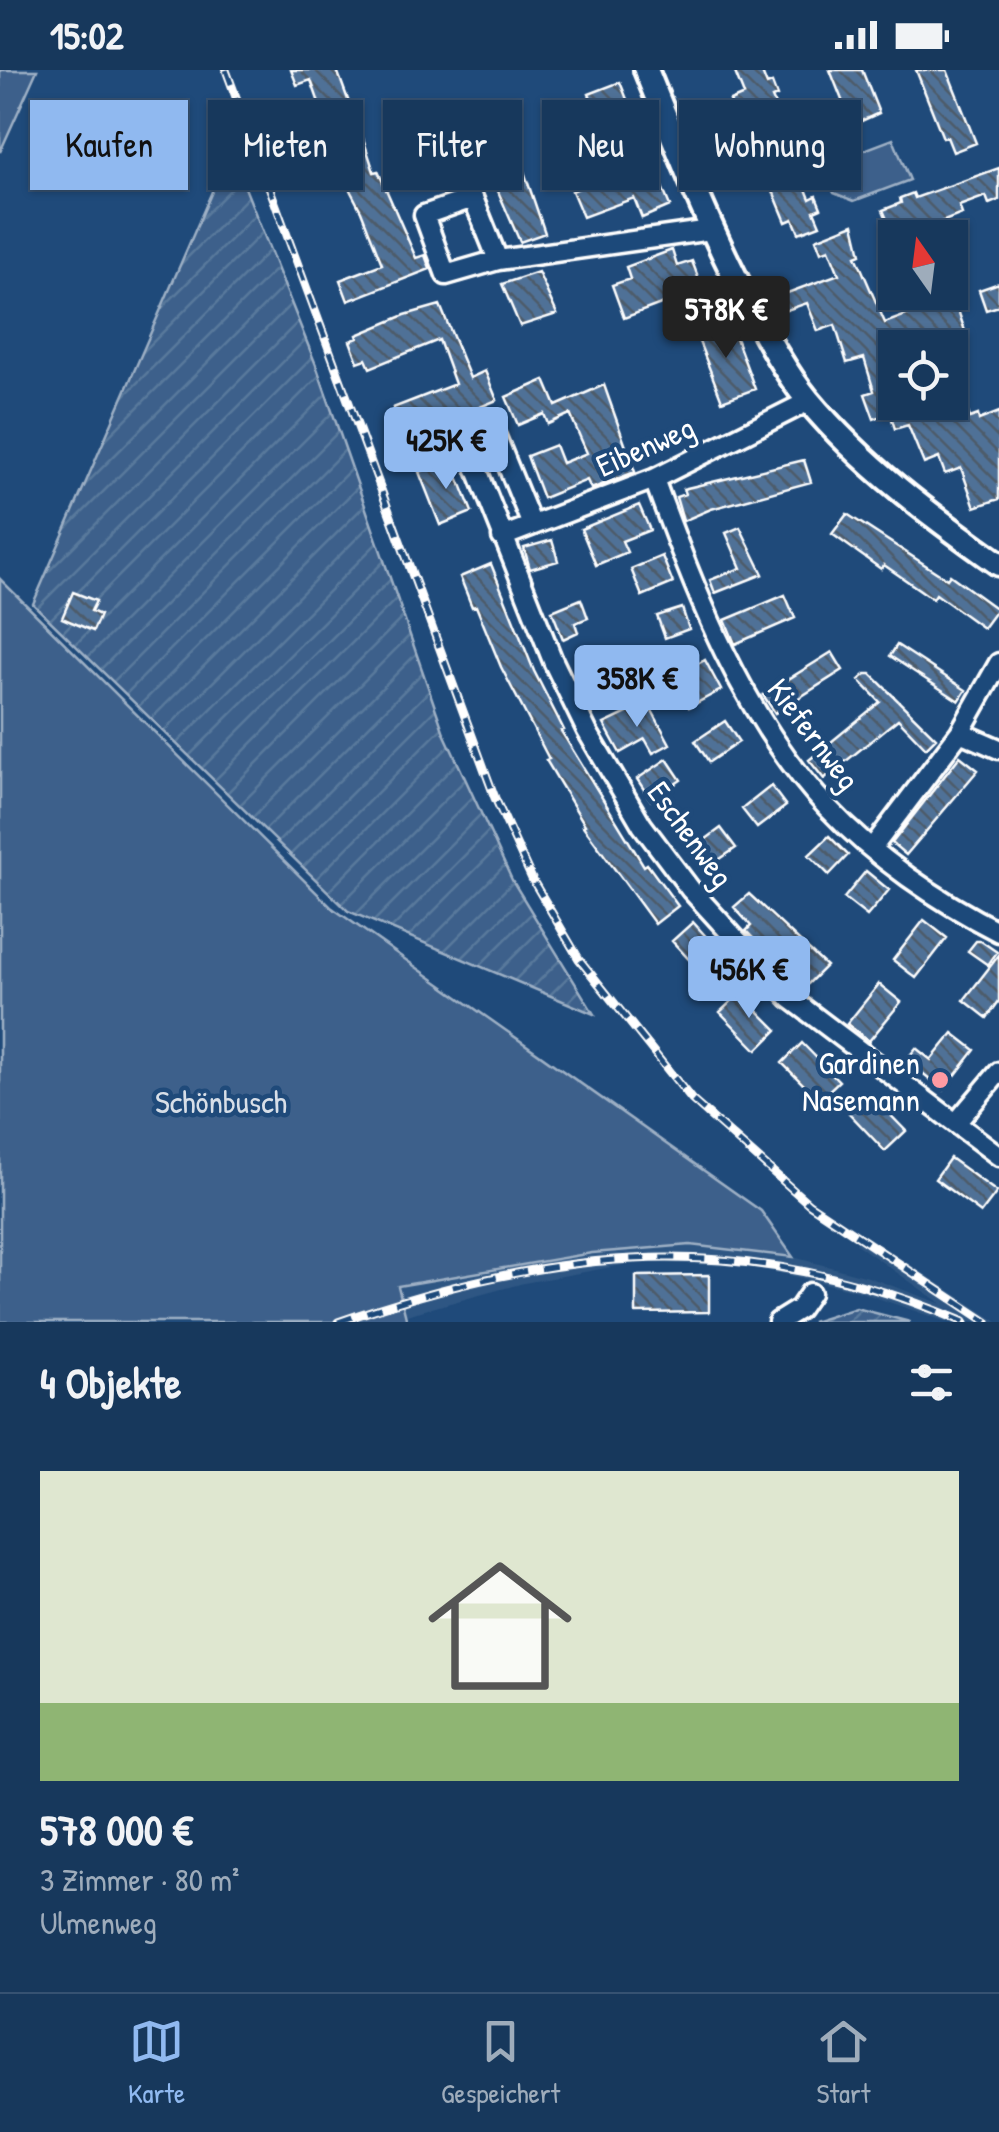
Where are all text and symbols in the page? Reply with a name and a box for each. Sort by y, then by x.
text: 15:02 [50,9,124,61]
chip: Kaufen [30,100,188,190]
chip: Mieten [208,100,363,190]
chip: Filter [383,100,522,190]
chip: Neu [542,100,659,190]
chip: Wohnung [679,100,861,190]
north arrow [878,220,968,310]
map controls [878,220,968,420]
pin: 578K € [645,276,807,361]
text: 578K € [685,287,767,330]
button: locate [878,330,968,420]
street label: Eibenweg [589,405,701,487]
pin: 425K € [365,407,527,492]
text: 425K € [406,418,486,461]
pin: 358K € [556,645,718,730]
text: 358K € [596,656,678,699]
street label: Kiefernweg [758,669,870,799]
street label: Eschenweg [638,772,744,896]
pin: 456K € [668,936,830,1021]
text: 456K € [710,947,788,990]
place label: Gardinen Nasemann [802,1041,920,1121]
marker: Gardinen Nasemann [929,1069,951,1091]
park label: Schönbusch [155,1080,287,1123]
text: 4 Objekte [40,1354,181,1411]
icon: filters [904,1355,959,1410]
icon: home [410,1536,590,1716]
text: 578 000 € [40,1801,193,1858]
text: 3 Zimmer · 80 m² [40,1858,239,1901]
text: Ulmenweg [40,1901,157,1944]
tab: Karte [128,2014,185,2112]
tab: Gespeichert [441,2014,560,2112]
tab: Start [816,2014,871,2112]

